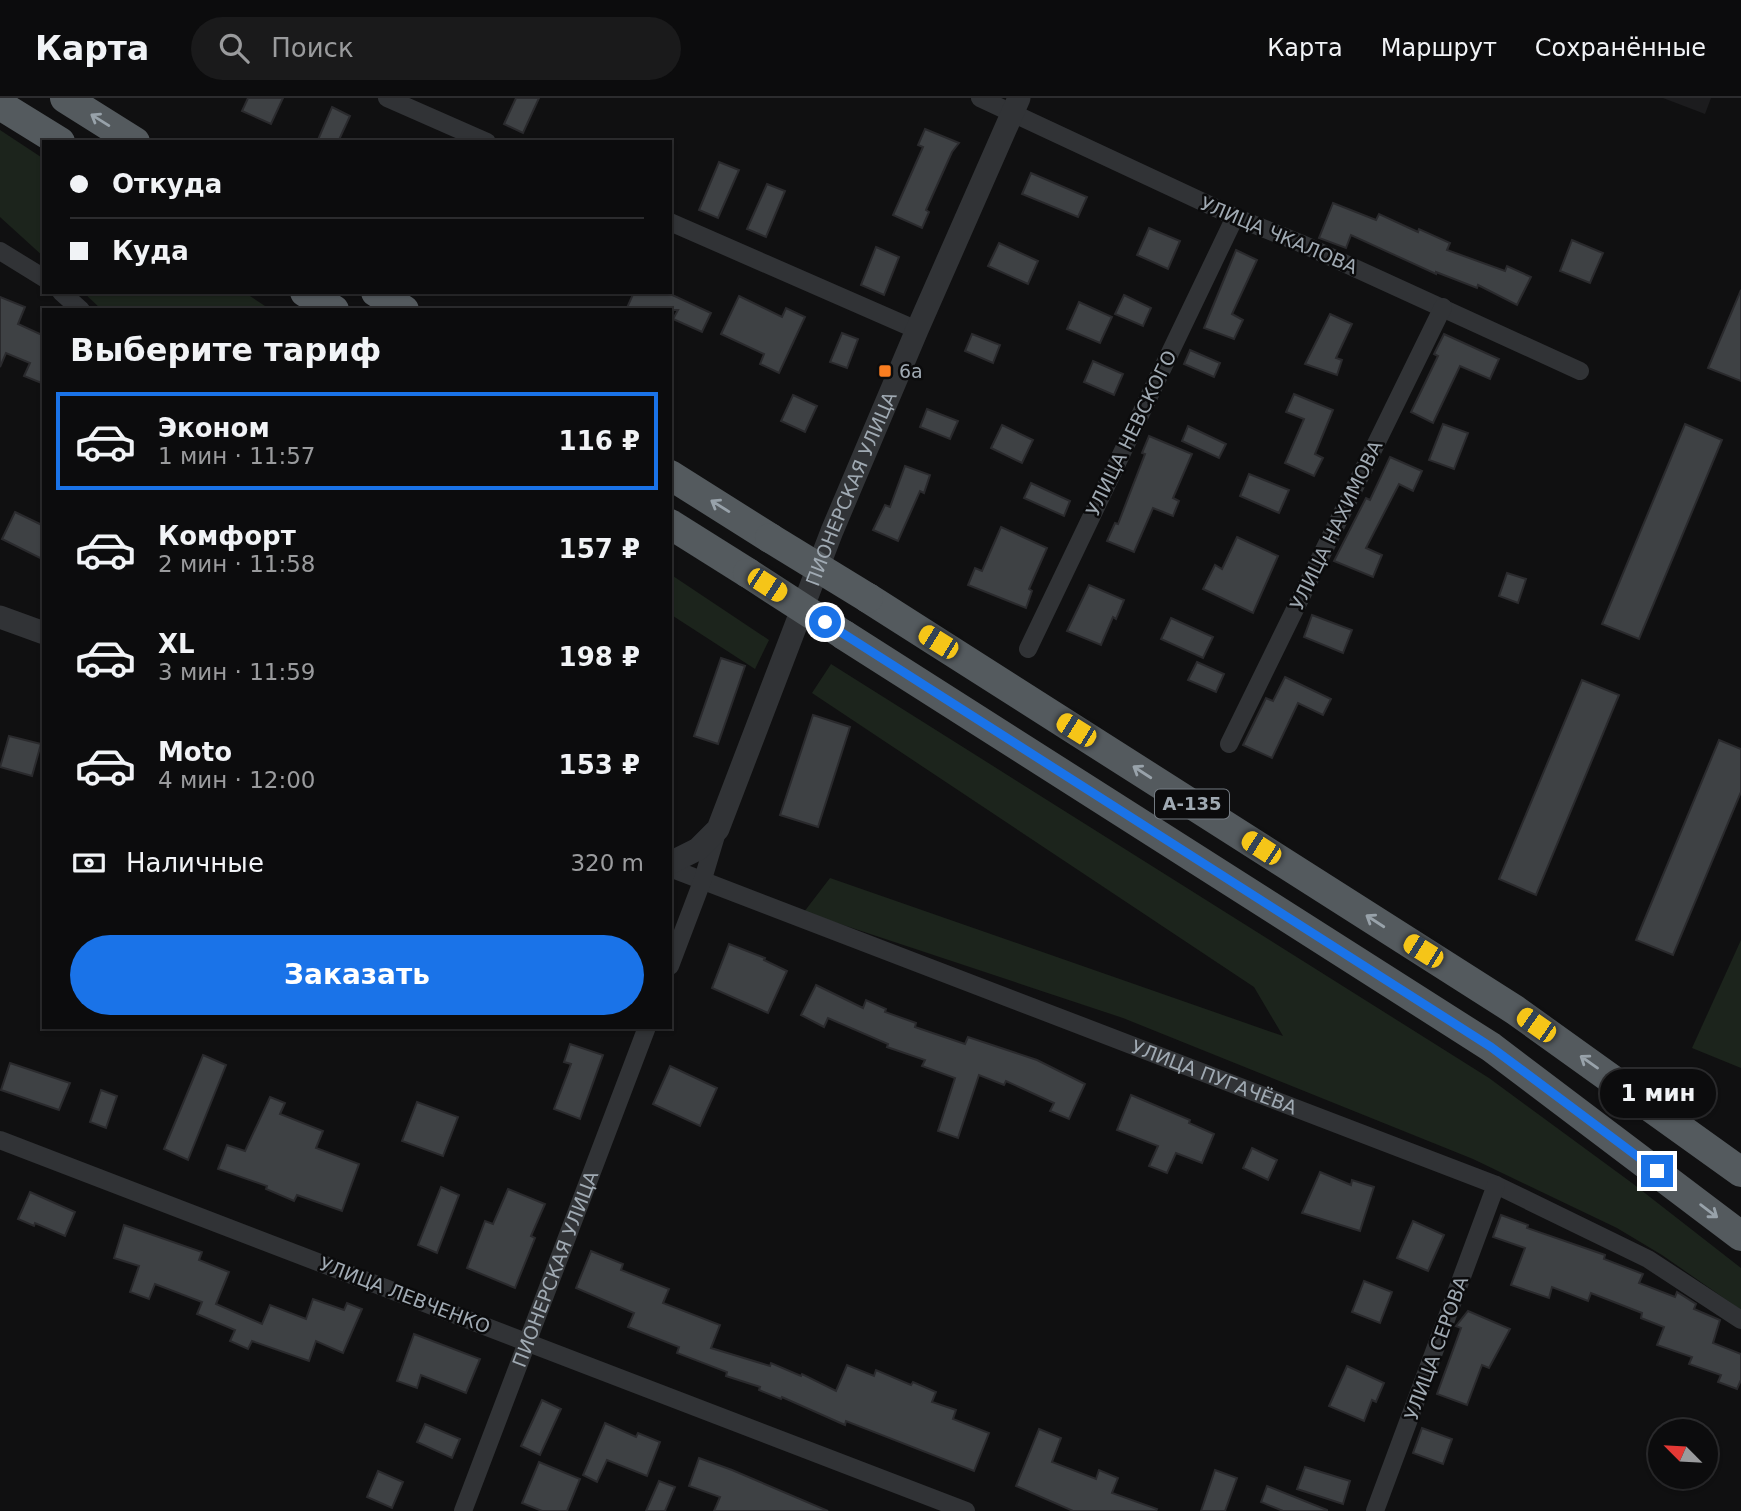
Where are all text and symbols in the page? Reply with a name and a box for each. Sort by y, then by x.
search box [191,17,681,80]
text: Карта [35,29,149,68]
icon: search [215,29,253,67]
text: Поиск [271,33,354,63]
text: Карта [1267,34,1343,62]
text: Маршрут [1381,34,1497,62]
text: Сохранённые [1535,34,1706,62]
one-way arrow [91,112,111,126]
text: Откуда [112,169,222,199]
street label: УЛИЦА ЧКАЛОВА [1197,192,1361,278]
text: Куда [112,236,189,266]
text: Выберите тариф [70,331,381,369]
street label: УЛИЦА НЕВСКОГО [1081,347,1181,519]
place label: 6а [899,360,923,382]
marker: 6а [877,363,893,379]
street label: ПИОНЕРСКАЯ УЛИЦА [801,388,901,589]
icon: car [74,410,137,473]
text: Эконом [158,413,270,443]
text: 116 ₽ [559,426,640,456]
street label: УЛИЦА НАХИМОВА [1285,437,1387,613]
text: 1 мин · 11:57 [158,443,316,469]
one-way arrow [711,499,731,513]
icon: car [74,518,137,581]
text: Комфорт [158,521,296,551]
text: 157 ₽ [559,534,640,564]
text: 2 мин · 11:58 [158,551,316,577]
car [744,565,791,605]
route start [809,606,841,638]
car [915,622,962,662]
icon: car [74,626,137,689]
text: XL [158,629,195,659]
text: 198 ₽ [559,642,640,672]
text: 3 мин · 11:59 [158,659,316,685]
car [1053,710,1100,750]
icon: car [74,734,137,797]
text: Moto [158,737,232,767]
text: 153 ₽ [559,750,640,780]
one-way arrow [1133,765,1152,780]
text: 4 мин · 12:00 [158,767,316,793]
road number: А-135 [1155,790,1229,818]
car [1238,828,1285,868]
icon: cash [70,844,108,882]
text: Наличные [126,848,264,878]
text: 320 m [570,850,644,876]
one-way arrow [1366,913,1386,927]
car [1400,931,1447,971]
button: Заказать [70,935,644,1015]
car [1513,1004,1560,1046]
street label: УЛИЦА ПУГАЧЁВА [1128,1035,1300,1119]
one-way arrow [1580,1055,1599,1069]
callout: 1 мин [1599,1070,1715,1118]
text: 1 мин [1621,1080,1695,1106]
route end [1641,1155,1673,1187]
street label: ПИОНЕРСКАЯ УЛИЦА [508,1168,602,1370]
one-way arrow [1700,1204,1718,1219]
street label: УЛИЦА ЛЕВЧЕНКО [317,1252,493,1338]
street label: УЛИЦА СЕРОВА [1400,1273,1472,1423]
north arrow [1648,1419,1718,1489]
map controls [1648,1419,1718,1489]

